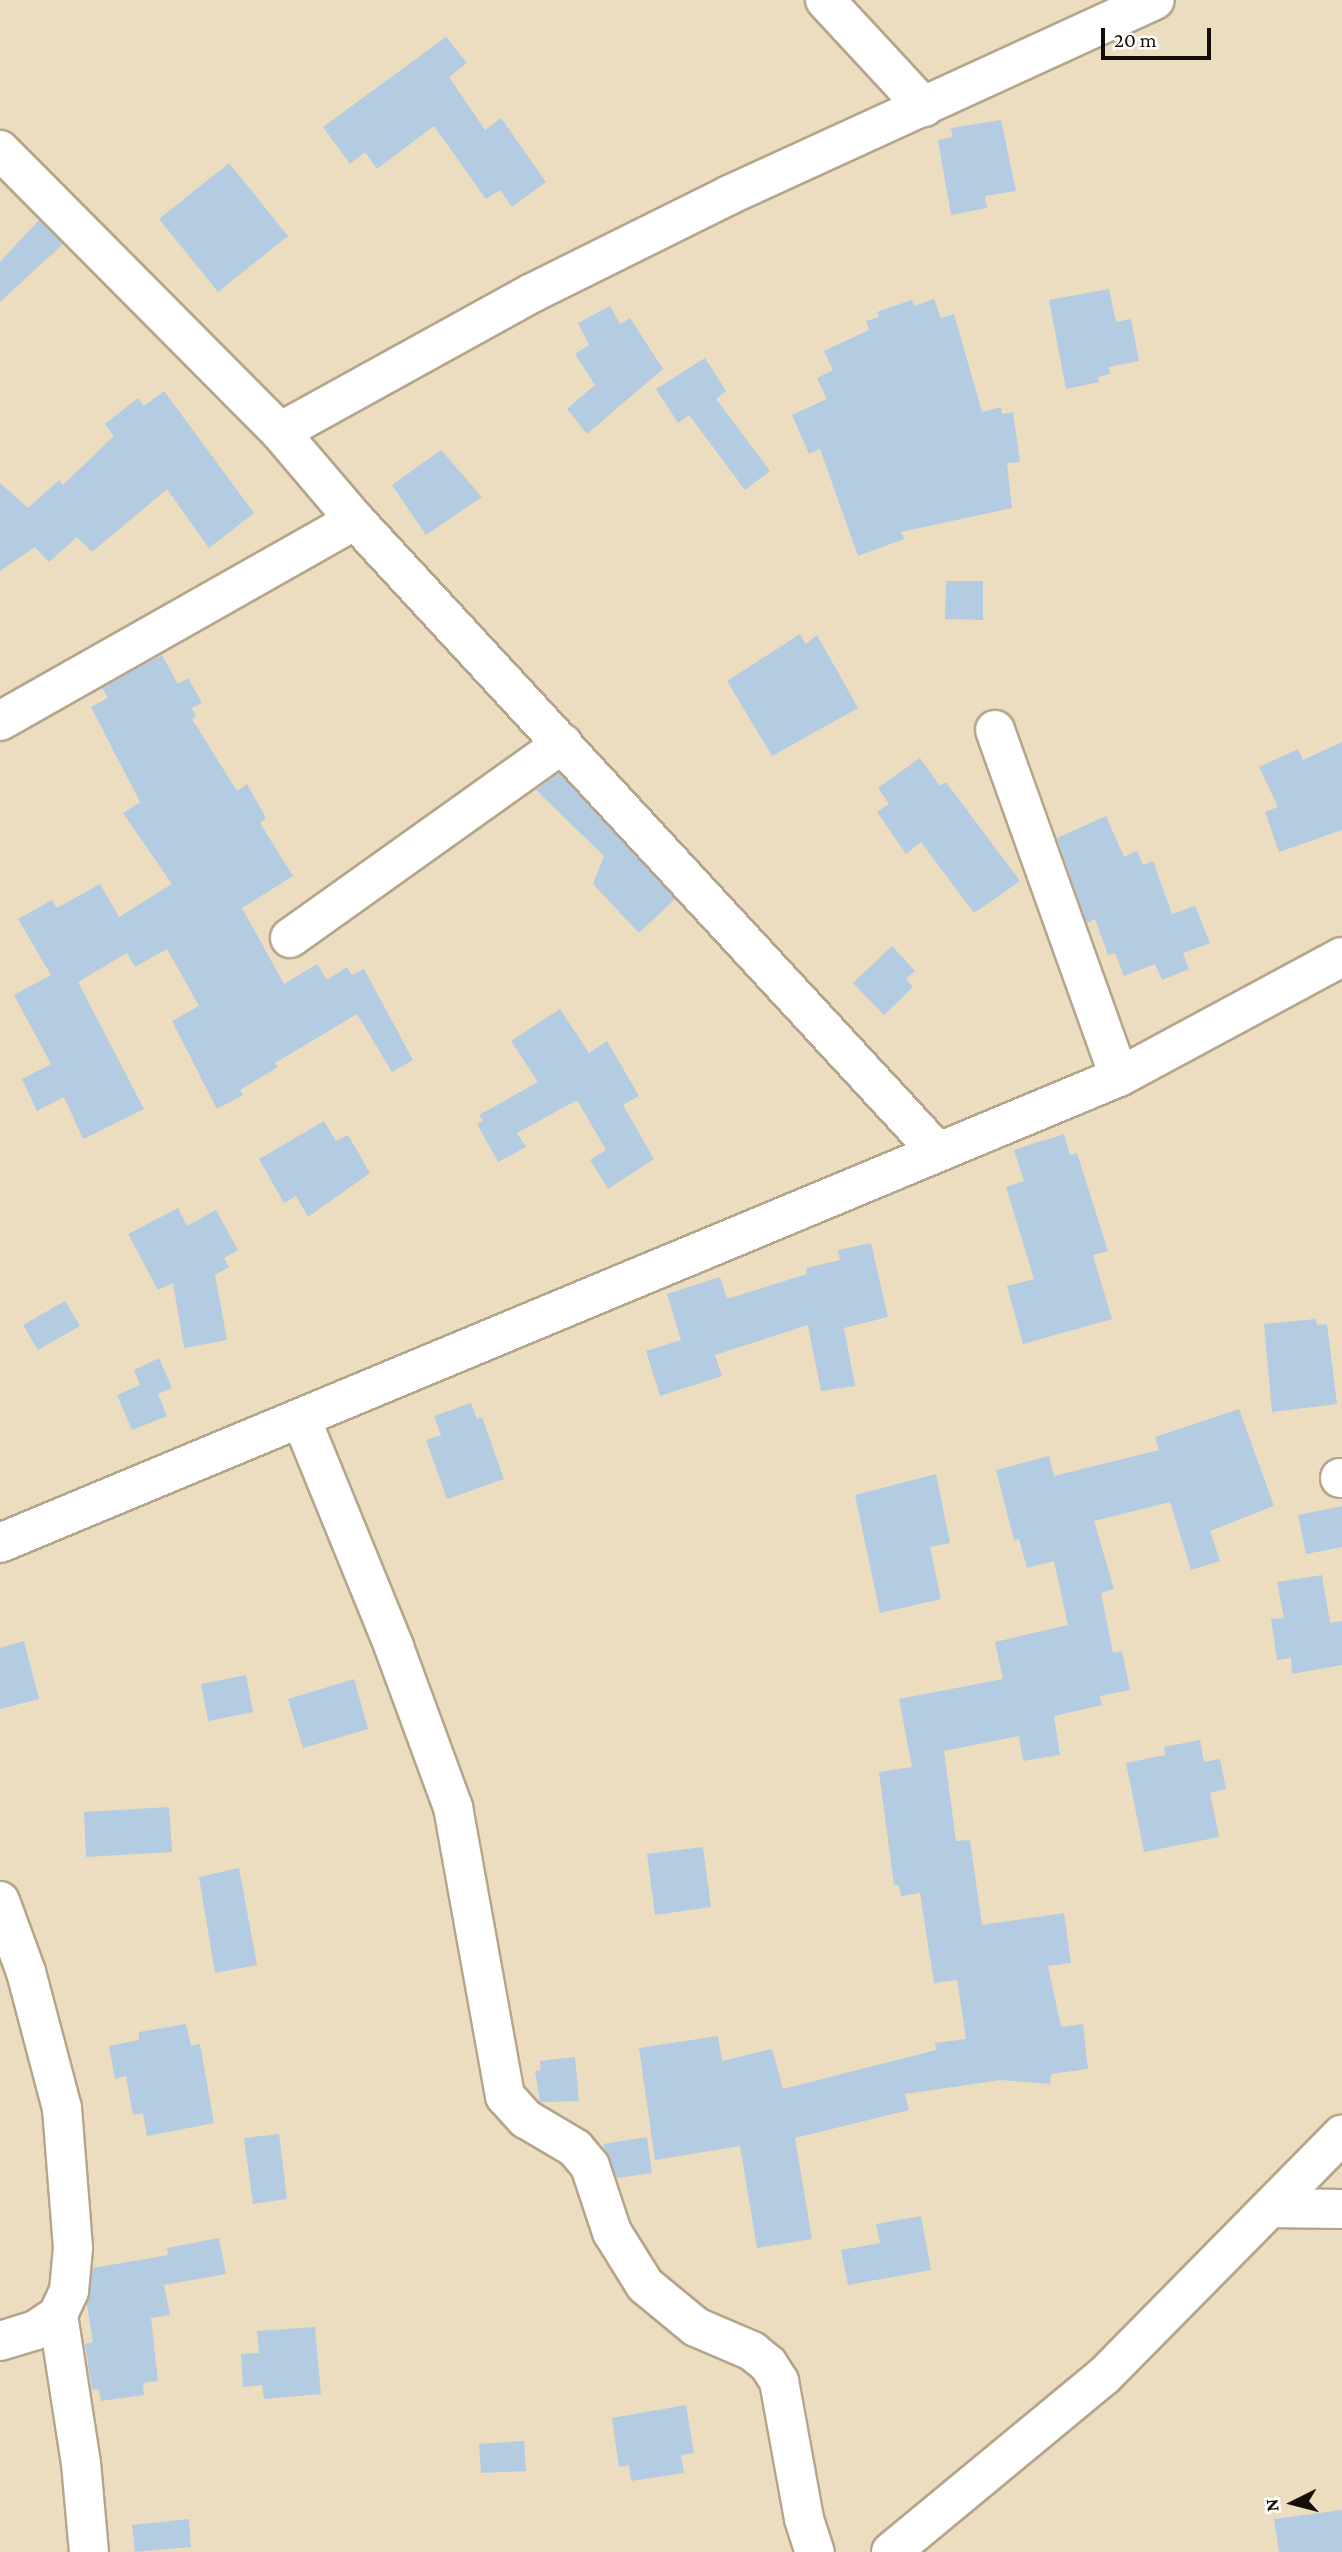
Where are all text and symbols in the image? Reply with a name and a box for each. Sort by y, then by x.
scale bar [1104,14,1214,58]
text: 20 m [1114,28,1157,52]
north arrow [1258,2468,1328,2538]
text: N [1260,2498,1283,2513]

